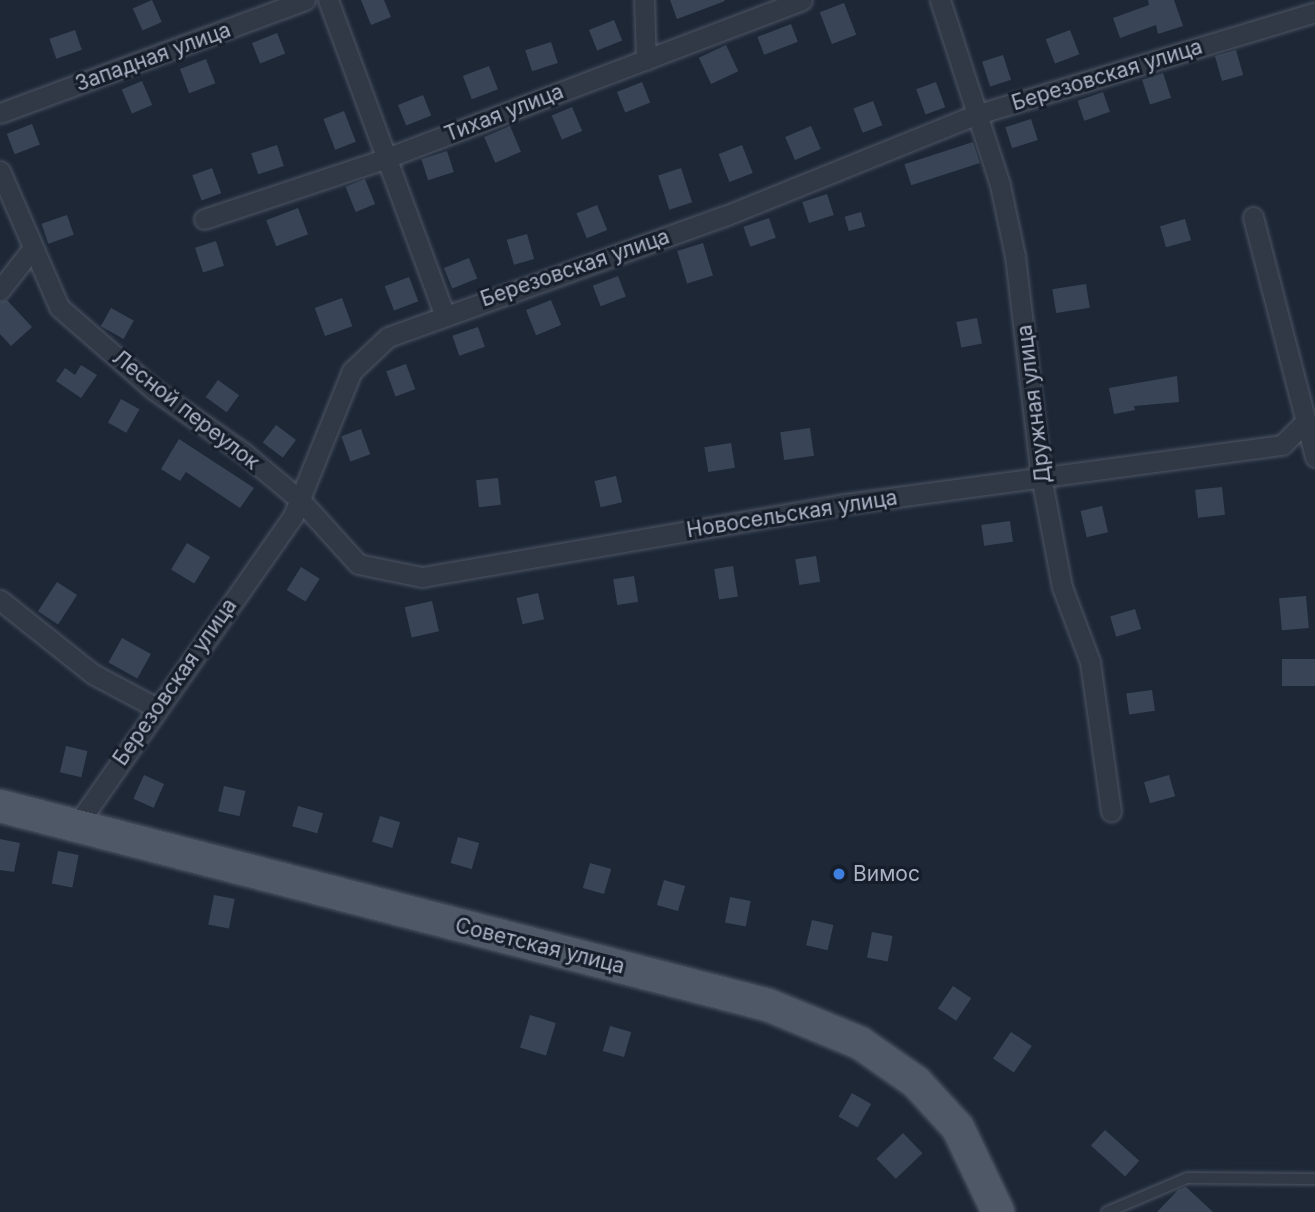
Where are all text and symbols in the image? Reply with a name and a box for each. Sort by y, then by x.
street label: Западная улица [72,17,234,97]
street label: Березовская улица [1009,34,1205,116]
street label: Тихая улица [441,79,567,147]
street label: Березовская улица [477,224,673,312]
street label: Дружная улица [1012,323,1056,485]
street label: Лесной переулок [108,345,264,475]
street label: Новосельская улица [685,485,899,543]
street label: Березовская улица [108,594,242,770]
place label: Вимос [853,861,920,887]
marker: Вимос [831,866,847,882]
street label: Советская улица [453,913,627,979]

